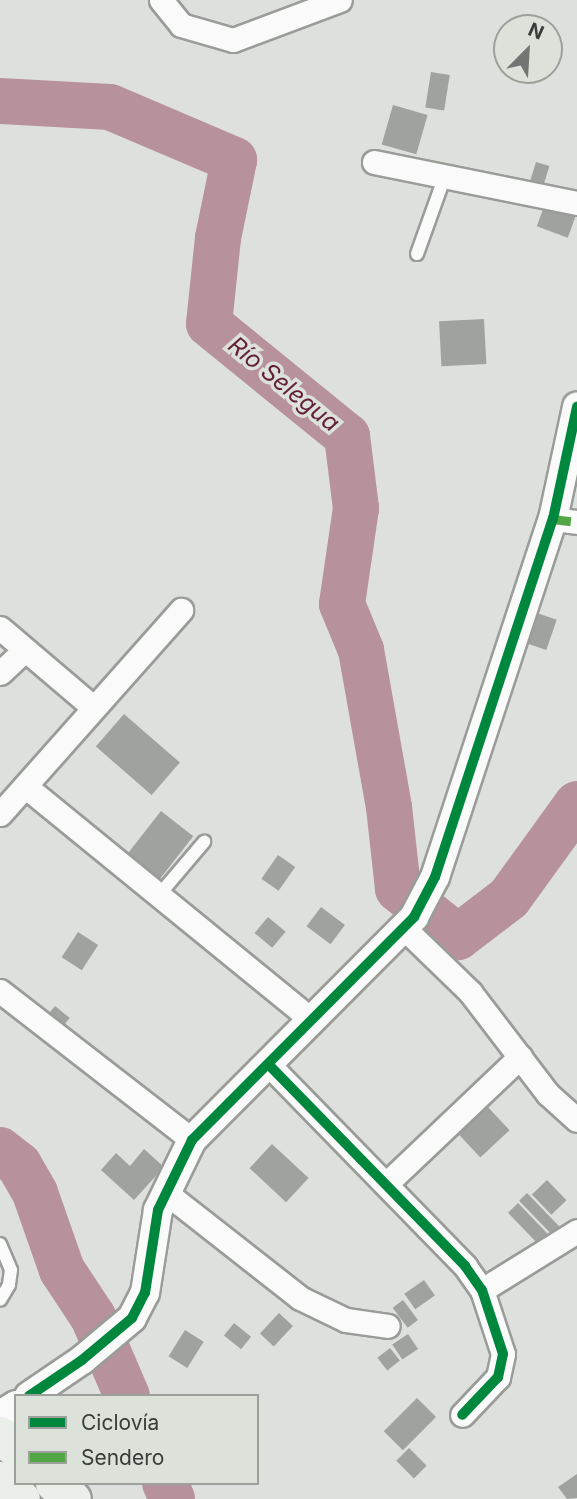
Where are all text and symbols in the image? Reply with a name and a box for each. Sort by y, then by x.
north arrow [493,14,563,84]
text: N [525,18,547,45]
water label: Río Selegua [223,330,345,438]
legend [14,1394,259,1485]
text: Ciclovía [81,1410,159,1435]
text: Sendero [81,1445,164,1470]

